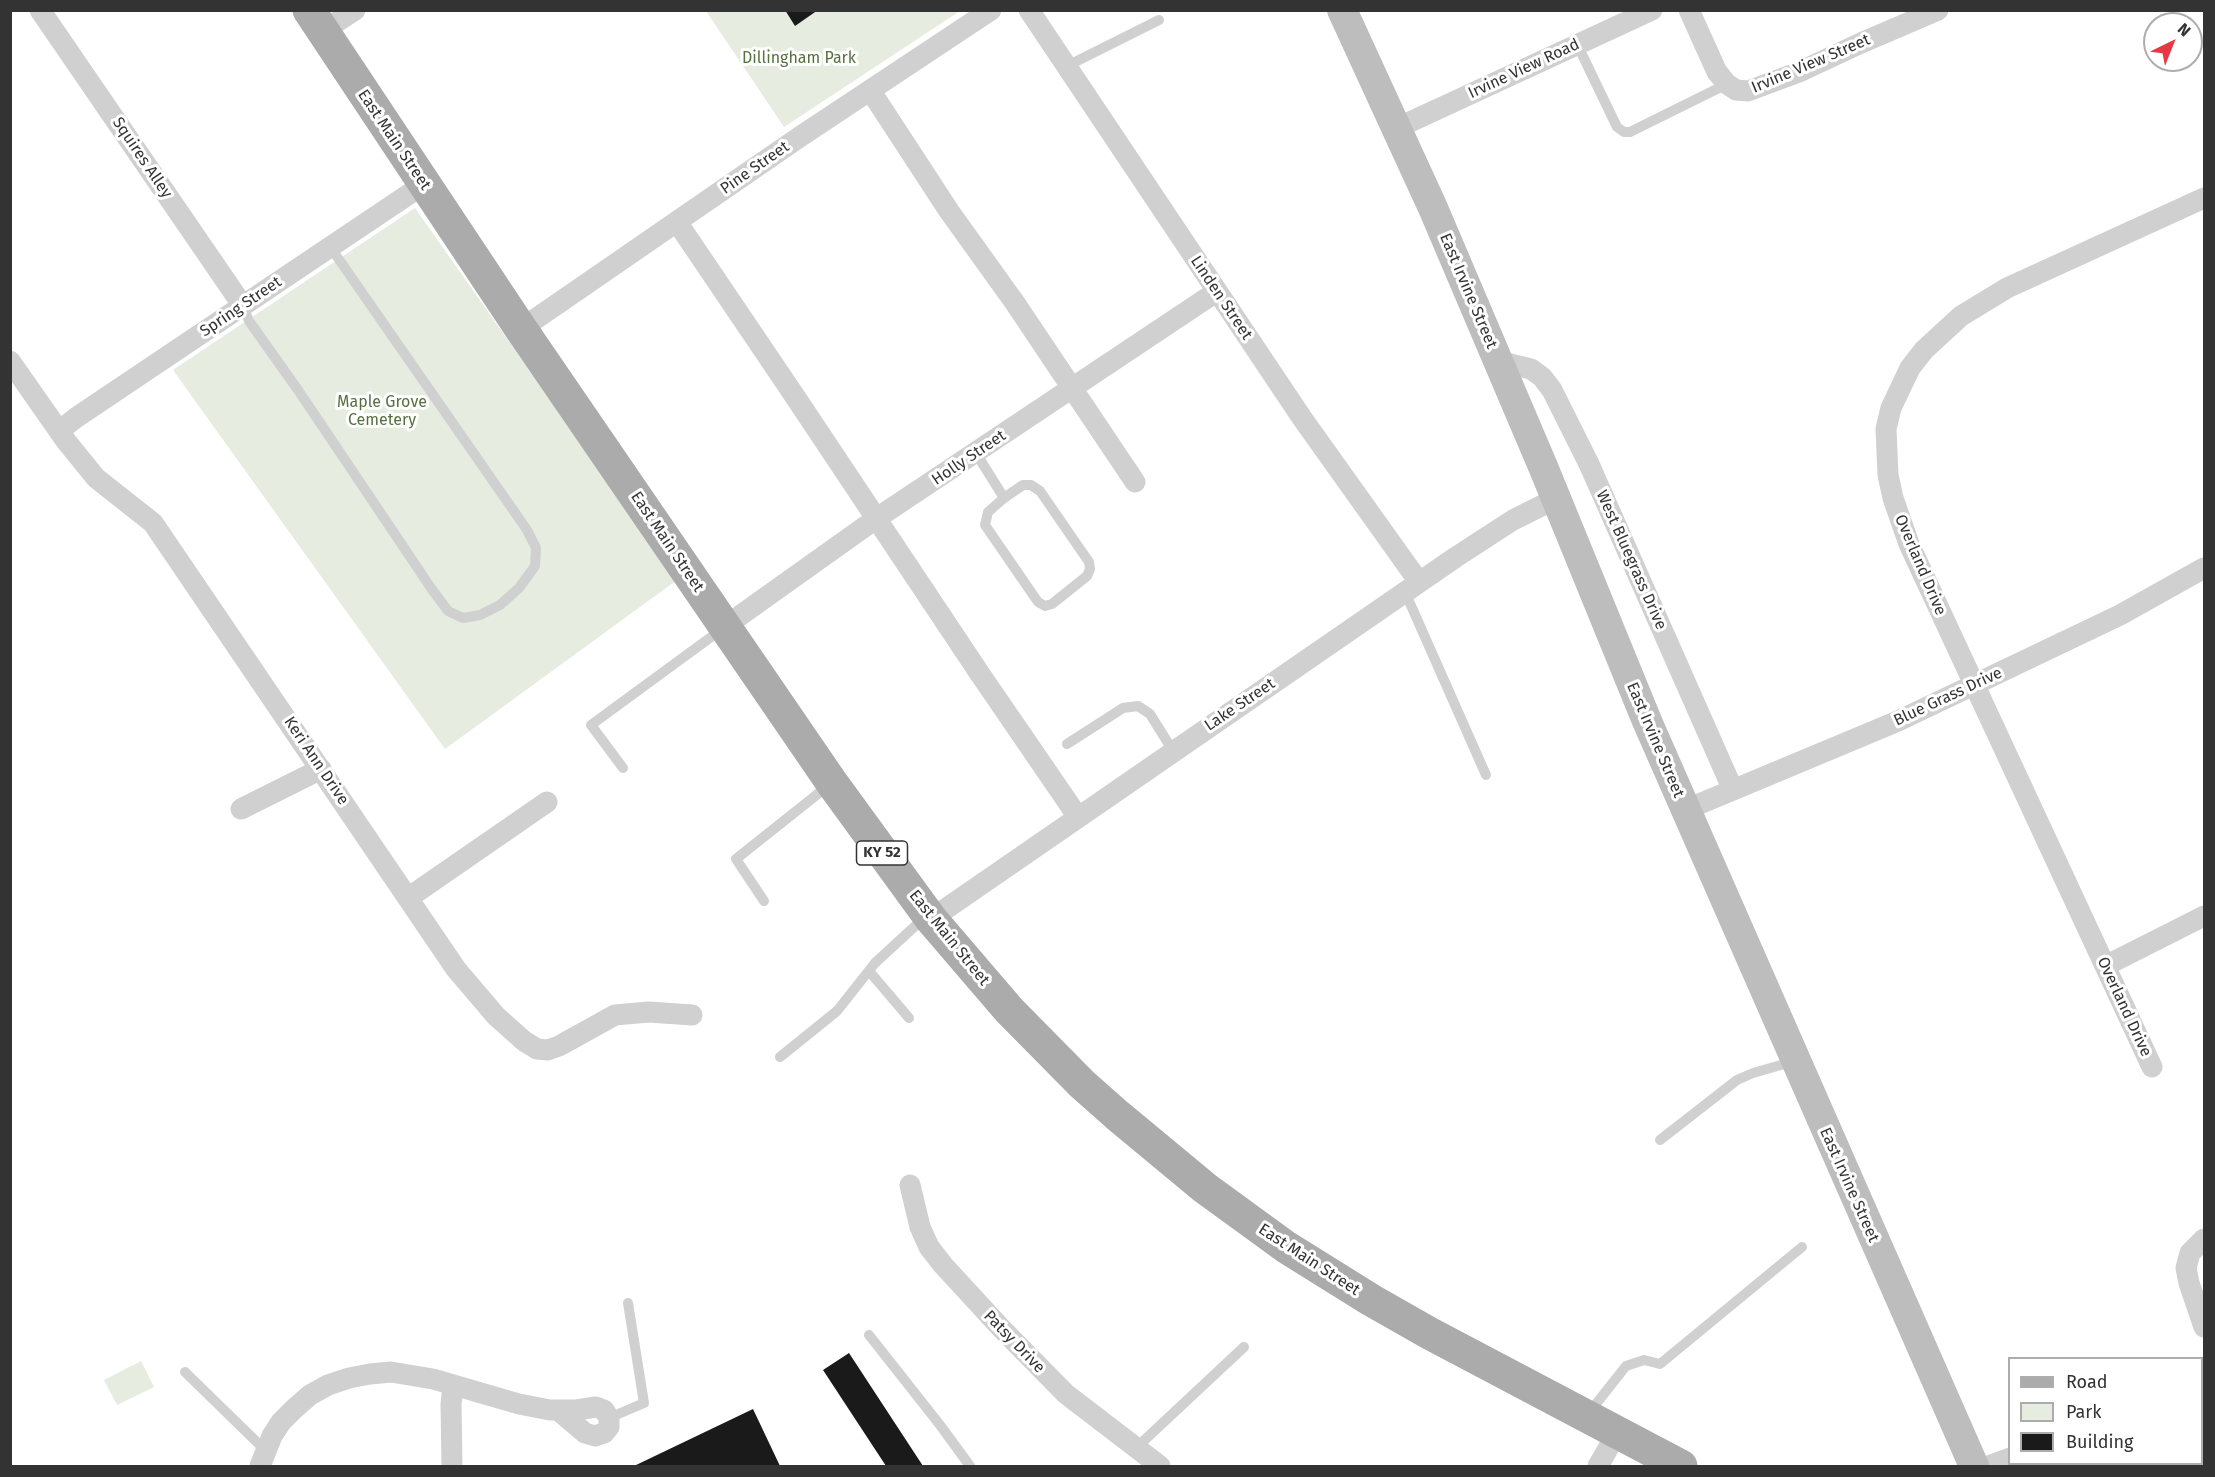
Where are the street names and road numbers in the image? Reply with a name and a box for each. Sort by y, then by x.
street label: Irvine View Street [1749,30,1873,98]
street label: Irvine View Road [1465,35,1583,103]
street label: East Main Street [353,86,435,194]
street label: Squires Alley [108,114,176,202]
street label: Pine Street [717,137,793,199]
street label: East Irvine Street [1435,230,1501,352]
street label: Linden Street [1186,252,1256,344]
street label: Spring Street [197,273,285,341]
street label: Holly Street [928,426,1010,490]
street label: West Bluegrass Drive [1592,487,1670,633]
street label: East Main Street [626,488,708,596]
street label: Overland Drive [1890,512,1950,618]
street label: Blue Grass Drive [1891,663,2005,731]
street label: Lake Street [1201,674,1279,736]
street label: East Irvine Street [1622,679,1688,801]
street label: Keri Ann Drive [279,713,353,809]
road number: KY 52 [856,841,908,865]
street label: East Main Street [905,886,993,990]
street label: Overland Drive [2093,954,2155,1060]
street label: East Irvine Street [1815,1125,1883,1245]
street label: East Main Street [1255,1220,1363,1300]
street label: Patsy Drive [979,1307,1049,1377]

